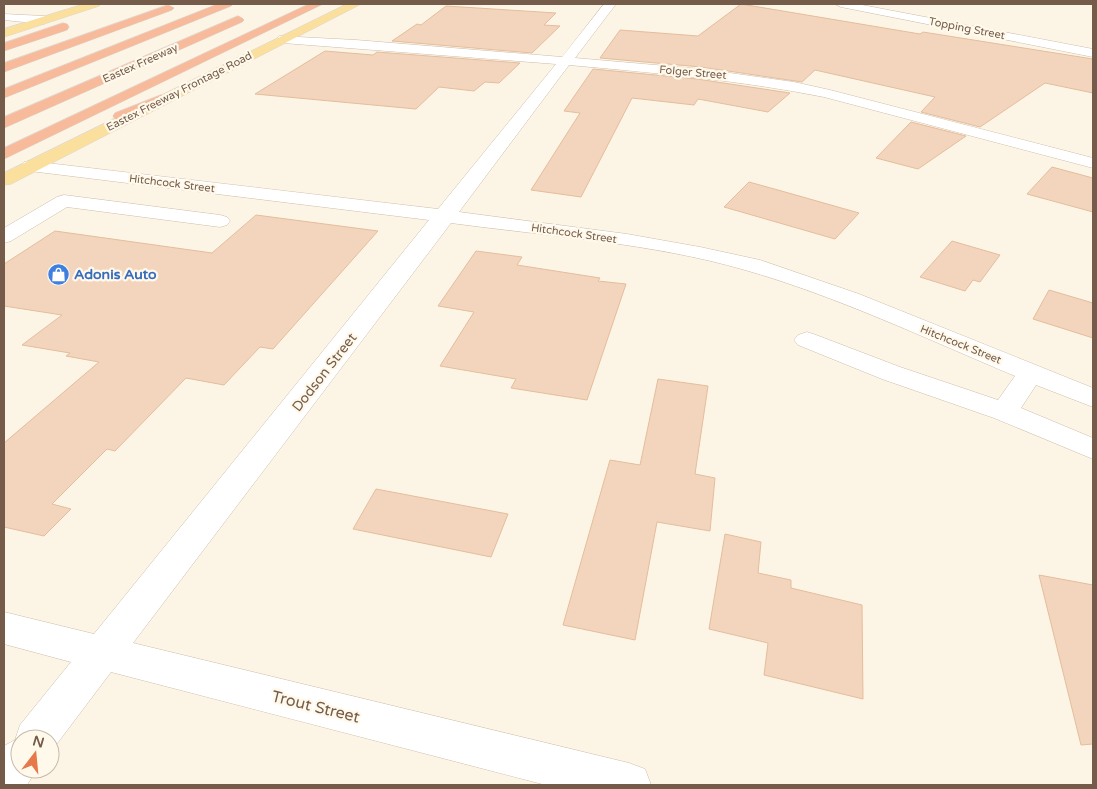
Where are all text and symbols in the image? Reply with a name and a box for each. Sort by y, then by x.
street label: Topping Street [928,15,1006,42]
street label: Eastex Freeway [101,41,180,86]
street label: Eastex Freeway Frontage Road [104,49,254,134]
street label: Folger Street [659,63,727,82]
street label: Hitchcock Street [128,172,216,195]
street label: Hitchcock Street [530,221,618,246]
shop icon: Adonis Auto [46,262,70,286]
place label: Adonis Auto [74,266,157,283]
street label: Hitchcock Street [918,322,1003,367]
street label: Dodson Street [288,329,361,415]
street label: Trout Street [270,686,362,728]
north arrow [10,729,60,779]
text: N [31,732,46,752]

